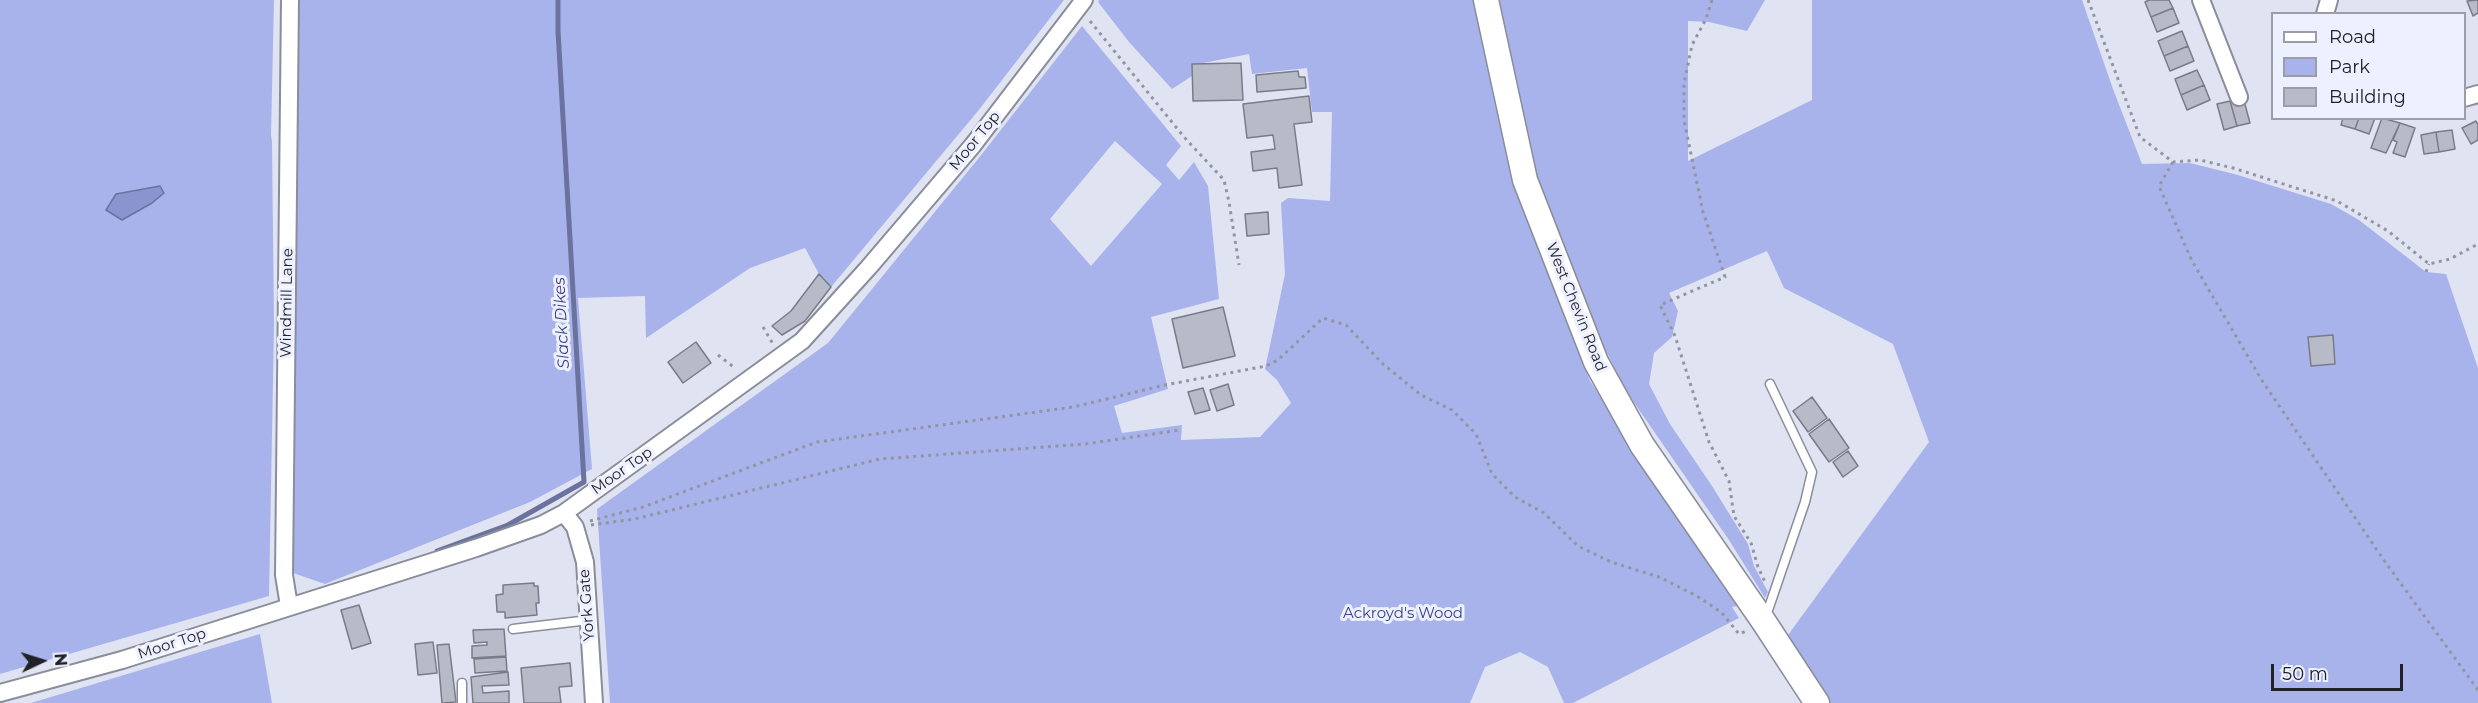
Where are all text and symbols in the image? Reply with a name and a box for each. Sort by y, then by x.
legend [2271,12,2466,120]
text: Road [2329,26,2376,48]
text: Park [2329,56,2370,78]
text: Building [2329,86,2406,108]
street label: Moor Top [946,108,1004,174]
street label: West Chevin Road [1542,240,1610,374]
street label: Windmill Lane [277,248,297,358]
water label: Slack Dikes [550,277,574,369]
street label: Moor Top [588,443,656,499]
street label: York Gate [576,568,598,642]
park label: Ackroyd's Wood [1343,605,1463,623]
street label: Moor Top [136,625,208,663]
north arrow [12,631,72,691]
scale bar [2274,652,2406,690]
text: N [51,653,70,667]
text: 50 m [2282,663,2328,685]

